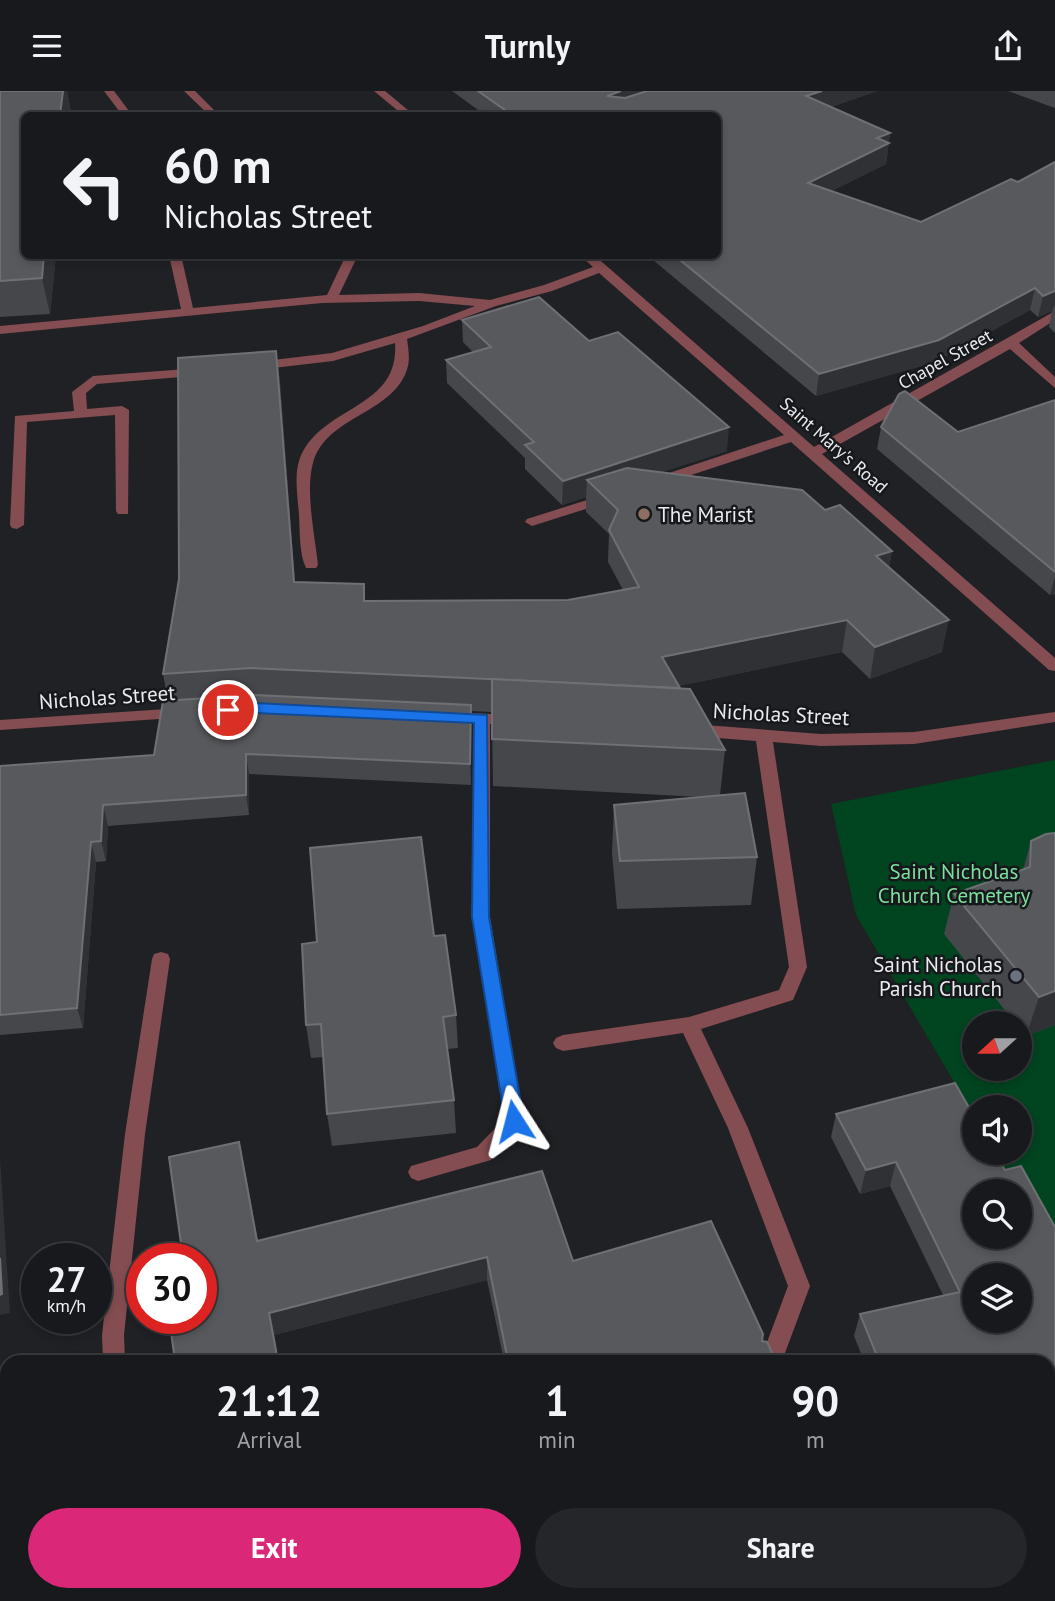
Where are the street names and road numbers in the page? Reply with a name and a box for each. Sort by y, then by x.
street label: Chapel Street [894,324,996,394]
street label: Saint Mary's Road [775,392,893,498]
street label: Nicholas Street [38,679,176,715]
street label: Nicholas Street [712,697,850,731]

